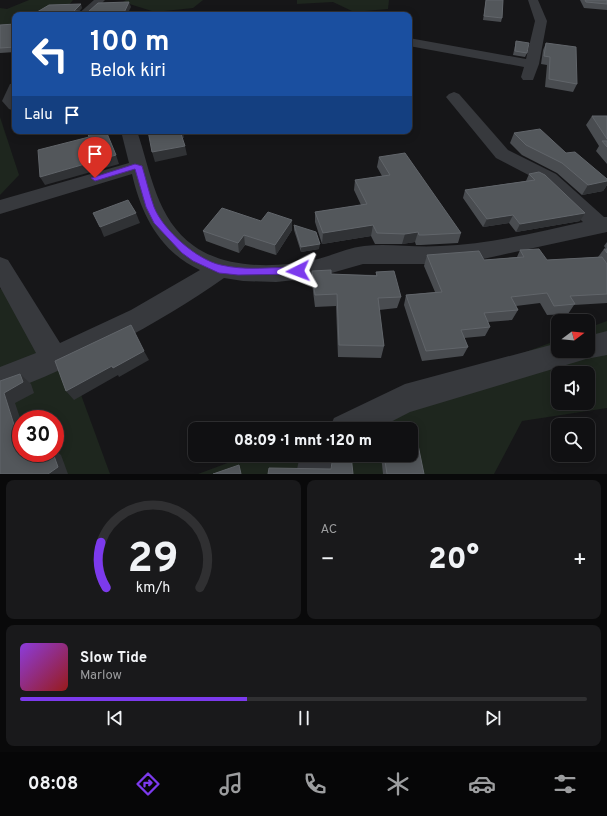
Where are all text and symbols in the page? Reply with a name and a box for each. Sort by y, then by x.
text: 100 m [90,25,170,61]
icon: left [24,28,76,80]
text: Belok kiri [90,60,166,83]
icon: arrive [61,104,83,126]
text: Lalu [24,106,53,125]
pin [78,137,112,178]
icon: arrive [84,143,106,165]
position arrow [277,250,319,292]
north arrow [551,314,595,358]
map controls [551,314,595,462]
button: sound [551,366,595,410]
speed limit sign: 30 [12,410,64,462]
button: search [551,418,595,462]
text: 08:09 · 1 mnt · 120 m [234,432,372,451]
text: AC [321,522,337,538]
text: 29 [128,533,179,586]
text: 20° [428,542,479,579]
text: − [321,547,335,574]
text: + [573,547,587,574]
text: km/h [136,578,171,596]
text: Slow Tide [80,649,147,668]
text: Marlow [80,668,122,684]
icon: previous [104,707,126,729]
icon: pause [293,707,315,729]
icon: next [482,707,504,729]
icon: directions [134,770,162,798]
icon: music [217,770,245,798]
icon: phone [301,770,329,798]
icon: climate [384,770,412,798]
icon: car [468,770,496,798]
icon: filters [551,770,579,798]
text: 08:08 [28,773,78,796]

